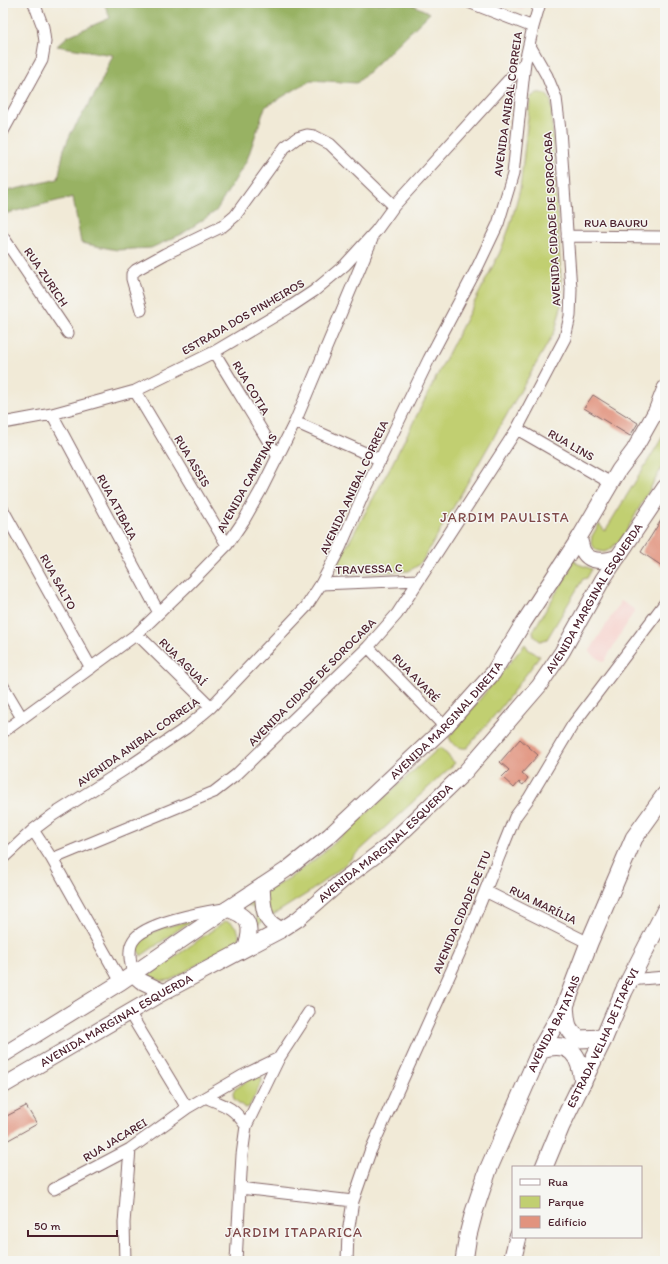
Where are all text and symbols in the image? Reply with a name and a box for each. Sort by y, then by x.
street label: AVENIDA ANIBAL CORREIA [491,30,525,177]
street label: AVENIDA CIDADE DE SOROCABA [540,131,564,307]
street label: RUA BAURU [584,216,648,230]
street label: RUA ZURICH [21,245,71,309]
street label: ESTRADA DOS PINHEIROS [179,276,307,358]
street label: RUA COTIA [229,358,273,418]
street label: AVENIDA ANIBAL CORREIA [317,417,391,556]
street label: RUA LINS [545,426,597,464]
street label: AVENIDA CAMPINAS [214,431,280,535]
street label: RUA ASSIS [171,433,213,490]
street label: RUA ATIBAIA [94,472,140,542]
district label: JARDIM PAULISTA [440,509,570,526]
street label: AVENIDA MARGINAL ESQUERDA [543,520,646,676]
street label: RUA SALTO [37,552,79,612]
street label: TRAVESSA C [335,561,403,577]
street label: AVENIDA CIDADE DE SOROCABA [245,615,379,749]
street label: RUA AGUAÍ [156,635,210,689]
street label: RUA AVARÉ [389,651,443,705]
street label: AVENIDA MARGINAL DIREITA [387,658,506,782]
street label: AVENIDA ANIBAL CORREIA [74,694,202,790]
street label: AVENIDA MARGINAL ESQUERDA [315,781,456,905]
street label: AVENIDA CIDADE DE ITU [430,849,494,975]
street label: RUA MARÍLIA [507,883,579,927]
street label: ESTRADA VELHA DE ITAPEVI [564,965,642,1110]
street label: AVENIDA MARGINAL ESQUERDA [38,971,195,1070]
street label: AVENIDA BATATAIS [525,973,583,1074]
street label: RUA JACAREI [80,1115,150,1165]
legend [512,1166,642,1238]
text: Rua [548,1175,568,1189]
text: Parque [548,1195,584,1209]
scale bar [28,1212,117,1238]
text: Edifício [548,1215,587,1229]
text: 50 m [34,1219,60,1233]
district label: JARDIM ITAPARICA [225,1224,363,1241]

